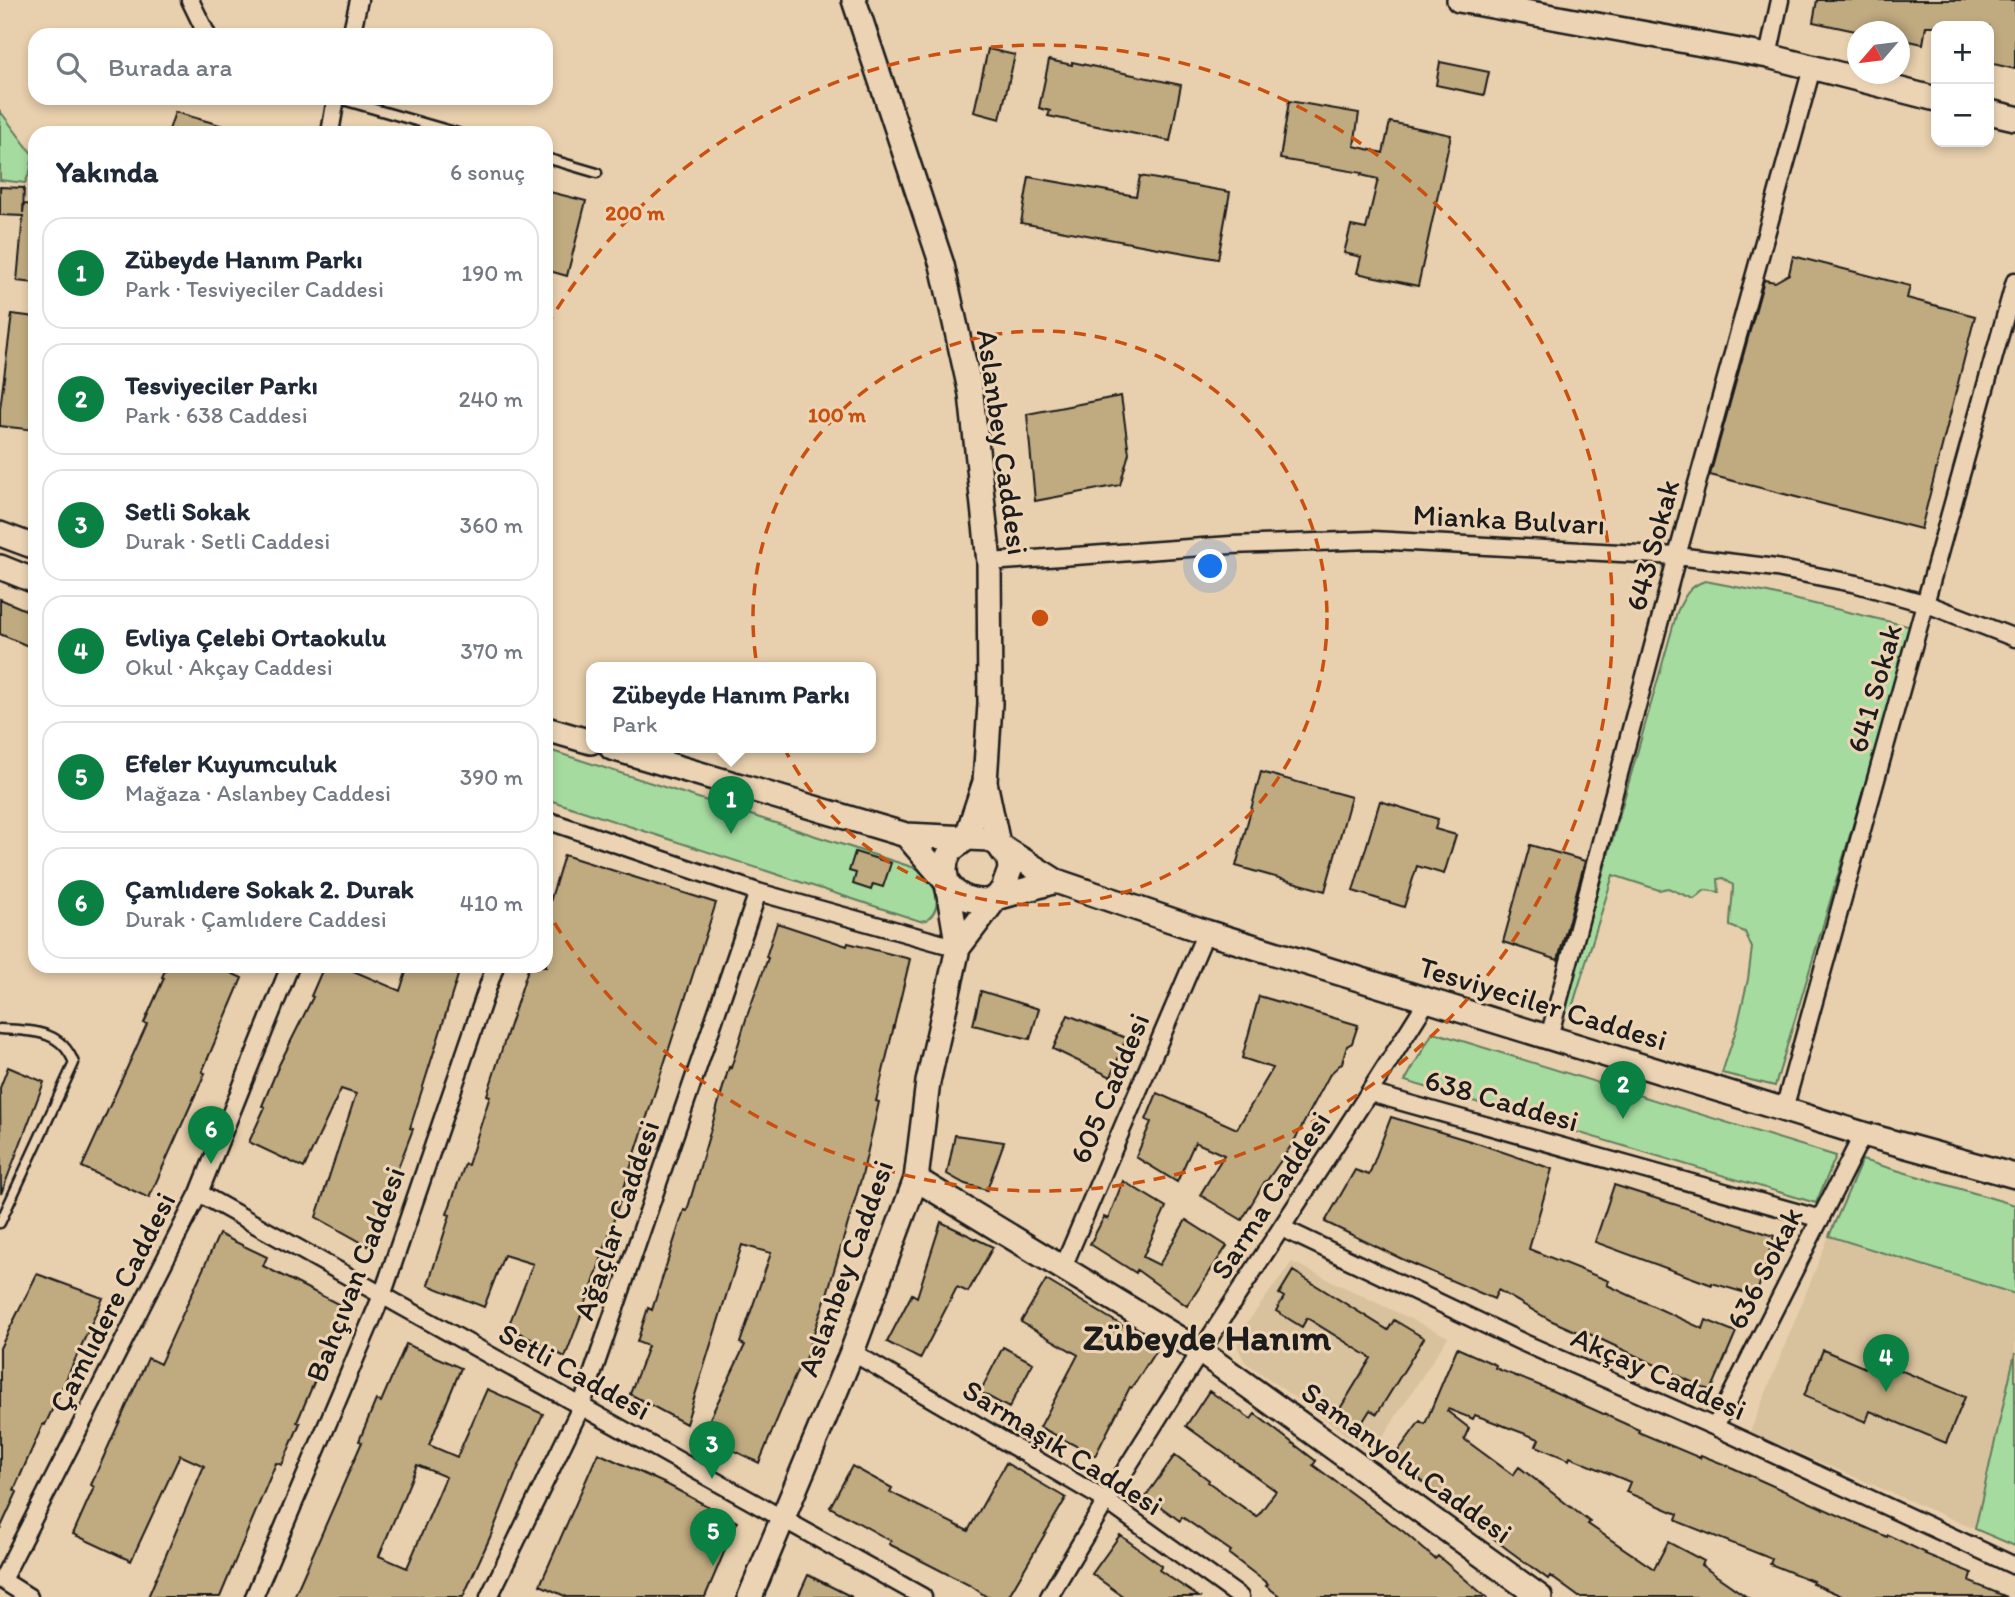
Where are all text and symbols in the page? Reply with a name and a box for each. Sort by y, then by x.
north arrow [1847,21,1910,84]
map controls [1931,21,1994,147]
button: + [1931,21,1994,84]
search box [28,28,553,105]
icon: search [52,48,90,86]
text: Burada ara [108,51,232,83]
button: − [1931,84,1994,147]
text: Yakında [56,153,158,190]
text: 6 sonuç [450,158,525,186]
text: 200 m [605,200,665,225]
text: Zübeyde Hanım Parkı [125,243,363,275]
text: 1 [76,259,86,287]
text: 190 m [462,259,523,287]
text: Park · Tesviyeciler Caddesi [125,275,384,303]
street label: Aslanbey Caddesi [969,327,1037,557]
text: Tesviyeciler Parkı [125,369,318,401]
text: 2 [75,385,87,413]
text: 240 m [458,385,523,413]
text: Park · 638 Caddesi [125,401,307,429]
text: 100 m [808,402,866,427]
street label: 643 Sokak [1617,475,1687,615]
text: Setli Sokak [125,495,250,527]
street label: Mianka Bulvarı [1412,495,1606,543]
text: 3 [75,511,87,539]
text: 360 m [460,511,523,539]
text: Durak · Setli Caddesi [125,527,330,555]
your location [1193,549,1227,583]
centre of rings [1028,606,1052,630]
street label: 641 Sokak [1838,619,1910,757]
text: Evliya Çelebi Ortaokulu [125,621,386,653]
text: 4 [74,637,88,665]
text: 370 m [460,637,523,665]
text: Okul · Akçay Caddesi [125,653,333,681]
popup [586,662,876,753]
text: Zübeyde Hanım Parkı [612,678,850,710]
text: Park [612,710,657,738]
text: Efeler Kuyumculuk [125,747,337,779]
text: 5 [75,763,87,791]
text: 390 m [460,763,523,791]
pin: 1 [708,776,754,834]
text: Mağaza · Aslanbey Caddesi [125,779,391,807]
text: Çamlıdere Sokak 2. Durak [125,873,414,905]
text: 6 [75,889,87,917]
text: 410 m [460,889,523,917]
text: Durak · Çamlıdere Caddesi [125,905,387,933]
street label: Tesviyeciler Caddesi [1414,948,1672,1058]
street label: 605 Caddesi [1061,1007,1157,1169]
street label: 638 Caddesi [1421,1060,1583,1140]
pin: 2 [1600,1061,1646,1119]
street label: Sarma Caddesi [1202,1104,1338,1286]
pin: 6 [188,1106,234,1164]
street label: Ağaçlar Caddesi [565,1115,667,1325]
street label: Aslanbey Caddesi [789,1155,901,1381]
street label: Bahçıvan Caddesi [297,1161,413,1387]
street label: Çamlıdere Caddesi [41,1186,183,1418]
street label: 636 Sokak [1717,1201,1811,1335]
street label: Setli Caddesi [492,1314,658,1428]
district label: Zübeyde Hanım [1083,1315,1332,1359]
street label: Akçay Caddesi [1566,1318,1752,1428]
pin: 4 [1863,1334,1909,1392]
street label: Sarmaşık Caddesi [956,1371,1170,1523]
street label: Samanyolu Caddesi [1294,1373,1520,1551]
pin: 3 [689,1421,735,1479]
pin: 5 [690,1508,736,1566]

